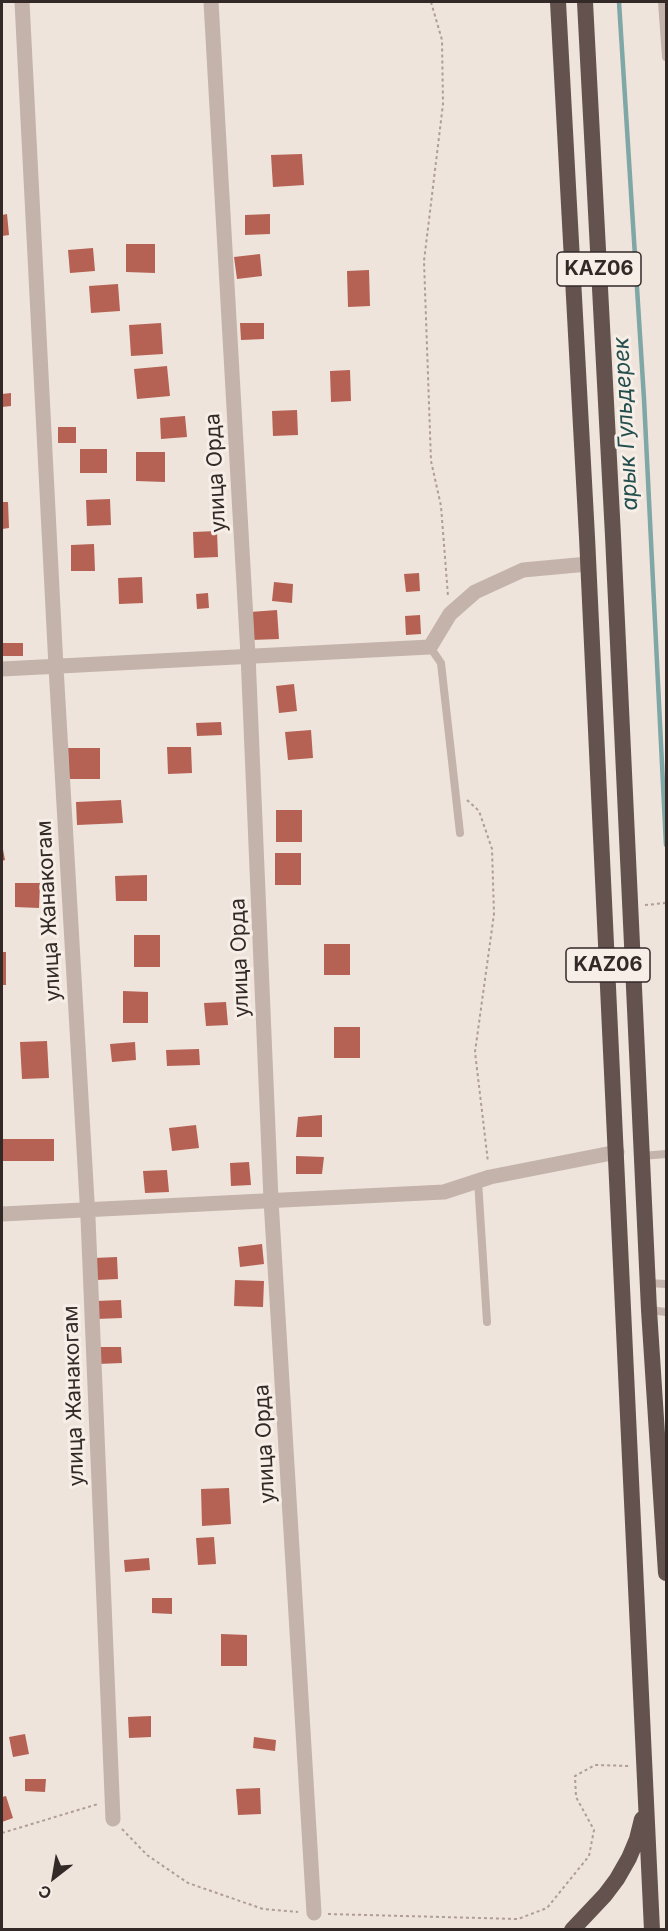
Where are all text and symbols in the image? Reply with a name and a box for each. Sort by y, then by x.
road number: KАZ06 [557,252,641,286]
water label: арык Гульдерек [608,337,644,511]
street label: улица Орда [200,413,232,533]
street label: улица Жанакогам [32,820,66,1002]
street label: улица Орда [225,898,255,1018]
road number: KАZ06 [566,948,650,982]
street label: улица Жанакогам [58,1305,90,1487]
street label: улица Орда [249,1384,281,1504]
north arrow [24,1847,84,1907]
text: С [35,1881,55,1904]

